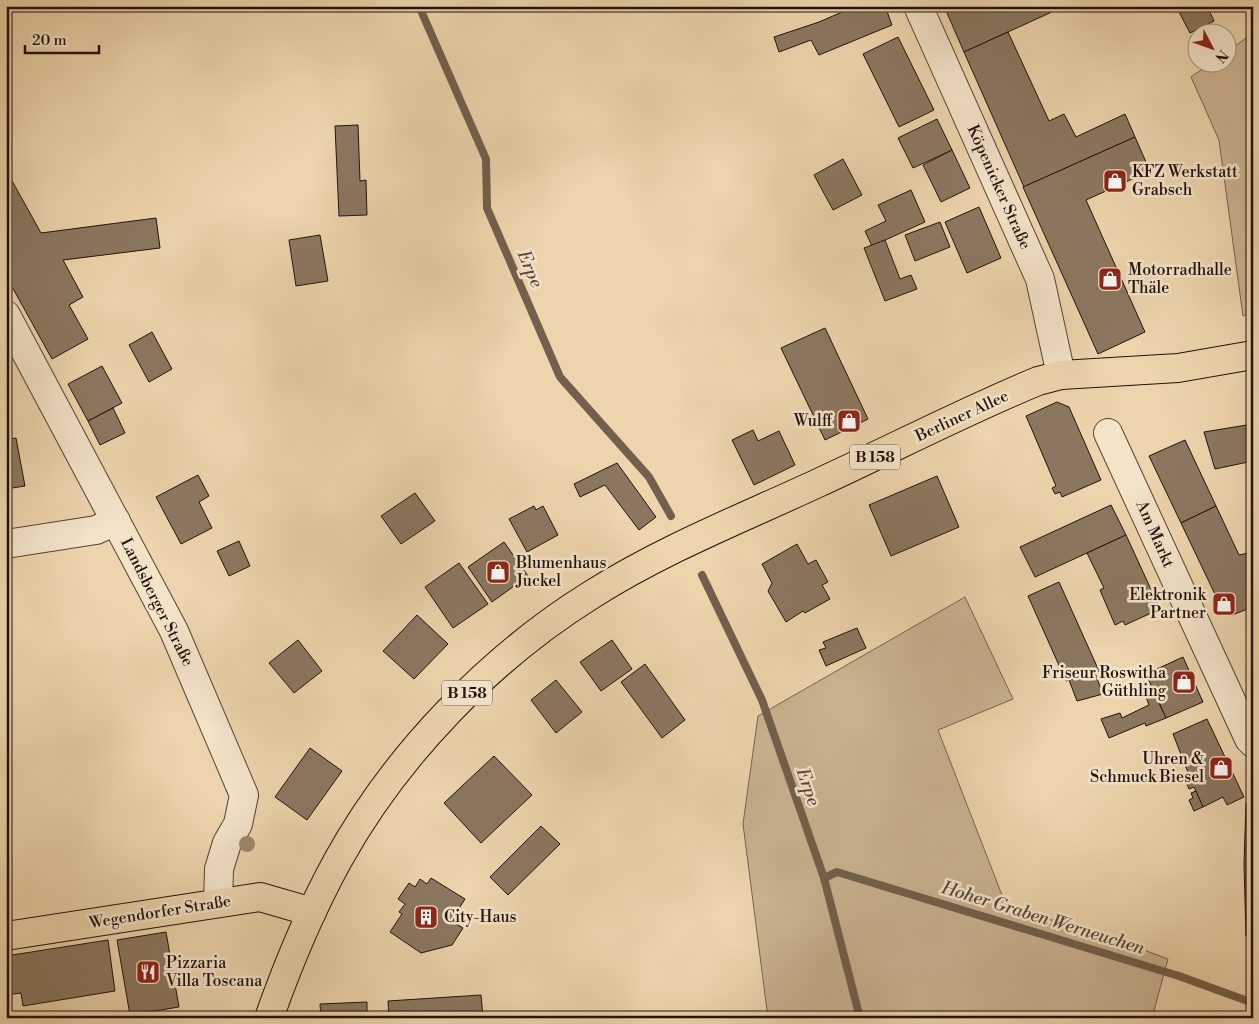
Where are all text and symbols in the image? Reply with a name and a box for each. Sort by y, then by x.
scale bar [25,22,99,54]
north arrow [1186,22,1236,72]
text: 20 m [32,31,67,50]
text: N [1211,46,1231,66]
street label: Köpenicker Straße [963,122,1035,252]
place label: KFZ Werkstatt Grabsch [1132,162,1238,200]
shop icon: KFZ Werkstatt Grabsch [1102,168,1128,194]
water label: Erpe [512,246,548,292]
place label: Motorradhalle Thäle [1128,260,1232,298]
shop icon: Motorradhalle Thäle [1097,266,1123,292]
street label: Berliner Allee [911,386,1012,447]
shop icon: Wulff [836,408,862,434]
place label: Wulff [793,411,833,431]
road number: B 158 [850,444,900,470]
street label: Am Markt [1131,496,1179,571]
street label: Landsberger Straße [116,534,198,670]
place label: Blumenhaus Juckel [515,553,607,591]
shop icon: Blumenhaus Juckel [485,559,511,585]
place label: Elektronik Partner [1129,585,1208,623]
shop icon: Elektronik Partner [1211,591,1237,617]
place label: Friseur Roswitha Güthling [1042,663,1167,701]
shop icon: Friseur Roswitha Güthling [1171,669,1197,695]
road number: B 158 [442,680,492,706]
place label: Uhren & Schmuck Biesel [1090,749,1204,787]
shop icon: Uhren & Schmuck Biesel [1208,755,1234,781]
water label: Erpe [791,764,825,809]
water label: Hoher Graben Werneuchen [938,876,1148,960]
street label: Wegendorfer Straße [87,891,232,933]
building icon: City-Haus [413,904,439,930]
place label: City-Haus [444,907,517,927]
place label: Pizzaria Villa Toscana [165,953,263,991]
restaurant icon: Pizzaria Villa Toscana [135,959,161,985]

